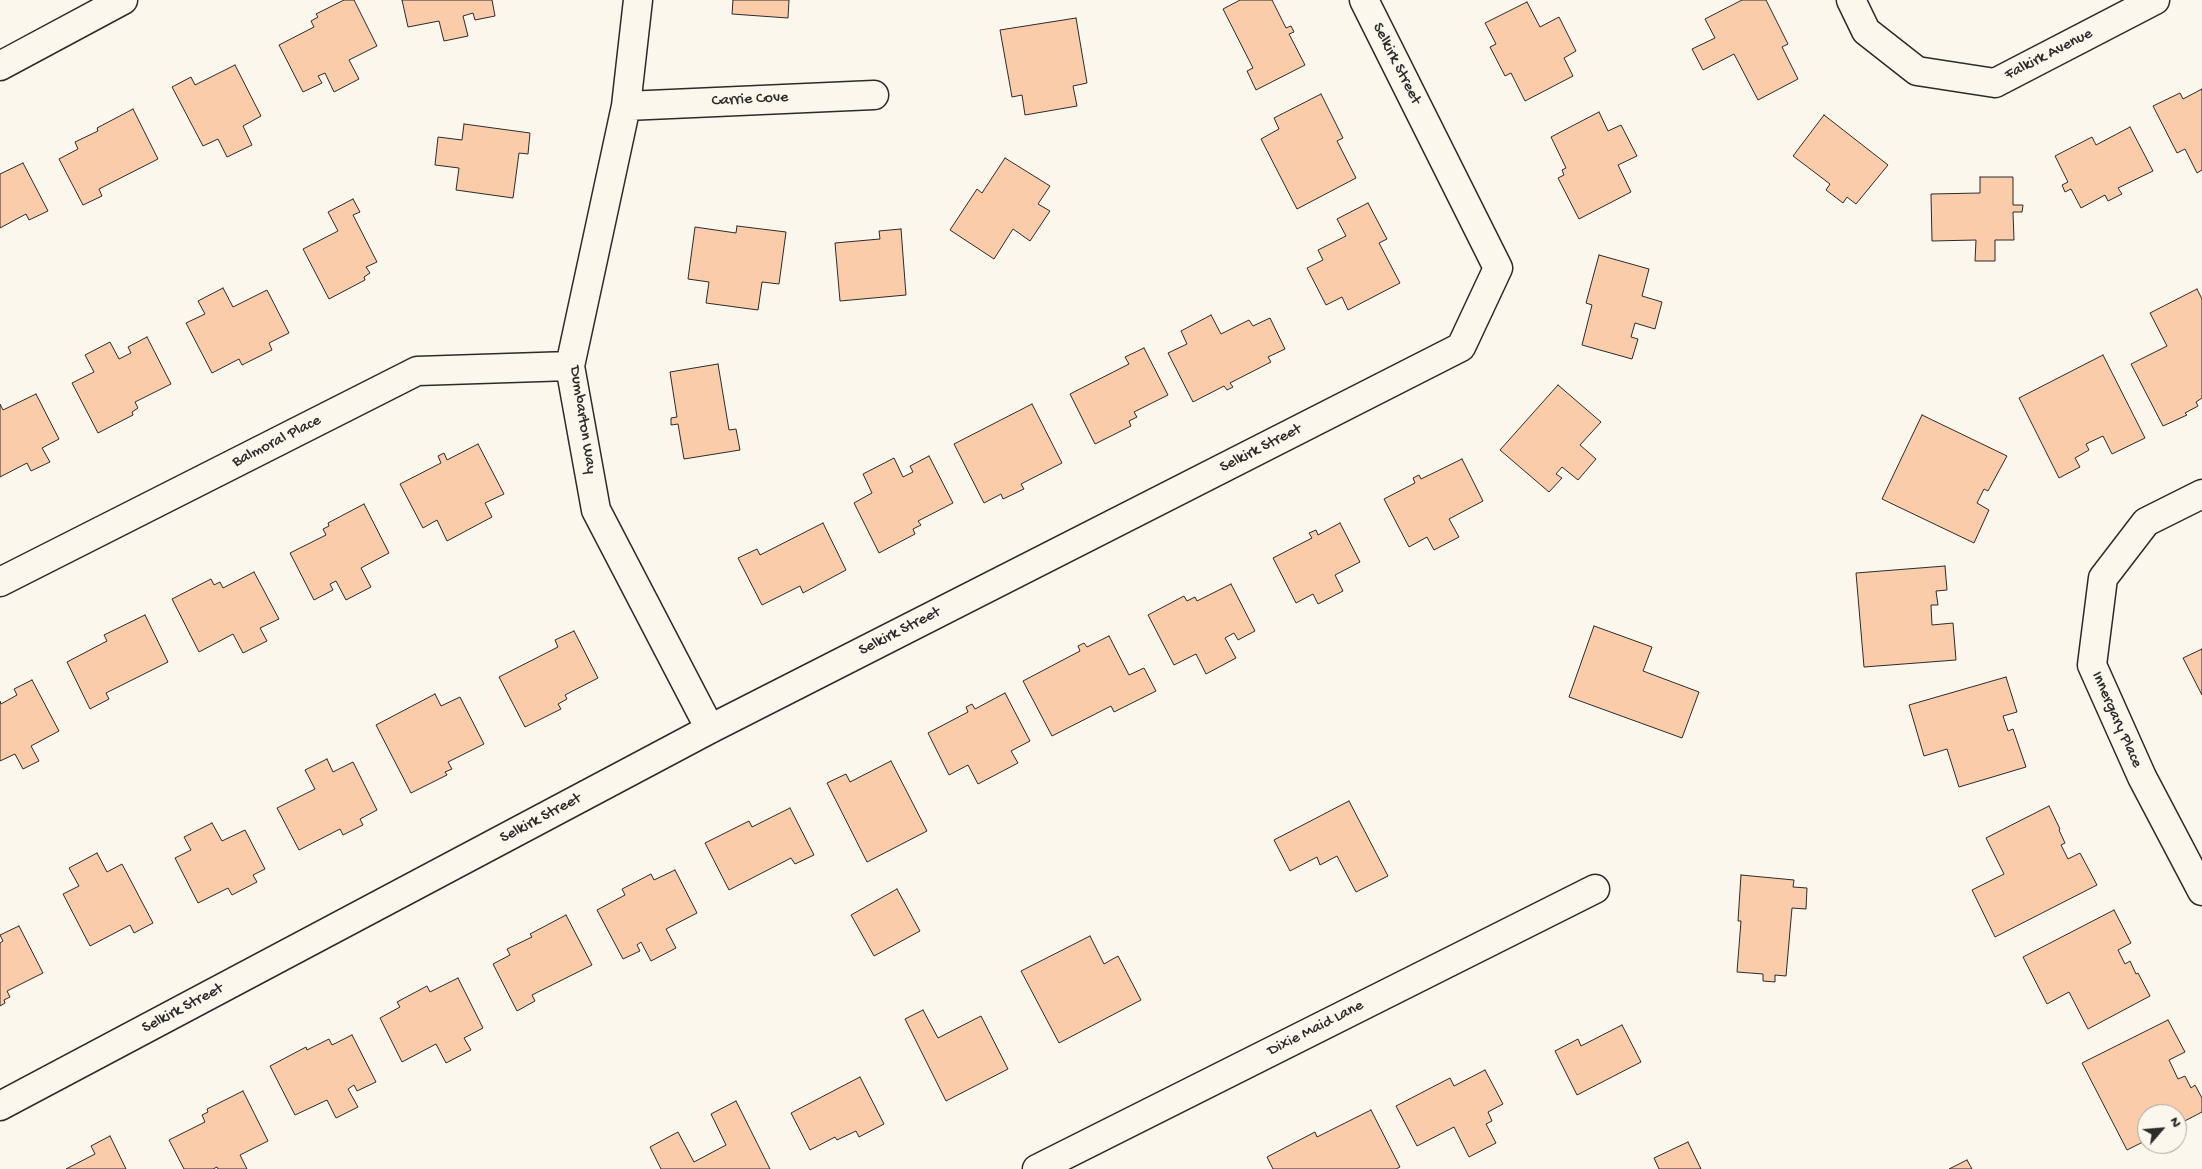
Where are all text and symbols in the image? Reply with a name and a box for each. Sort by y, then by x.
street label: Selkirk Street [1367,20,1425,108]
street label: Falkirk Avenue [2002,25,2096,85]
street label: Carrie Cove [711,88,789,112]
street label: Dumbarton Way [564,365,600,475]
street label: Balmoral Place [229,411,325,473]
street label: Selkirk Street [1217,420,1305,478]
street label: Selkirk Street [856,603,944,661]
street label: Innergary Place [2086,669,2146,771]
street label: Selkirk Street [497,790,585,848]
street label: Selkirk Street [139,980,227,1038]
street label: Dixie Maid Lane [1265,997,1367,1061]
north arrow [2137,1104,2187,1154]
text: N [2165,1114,2185,1130]

